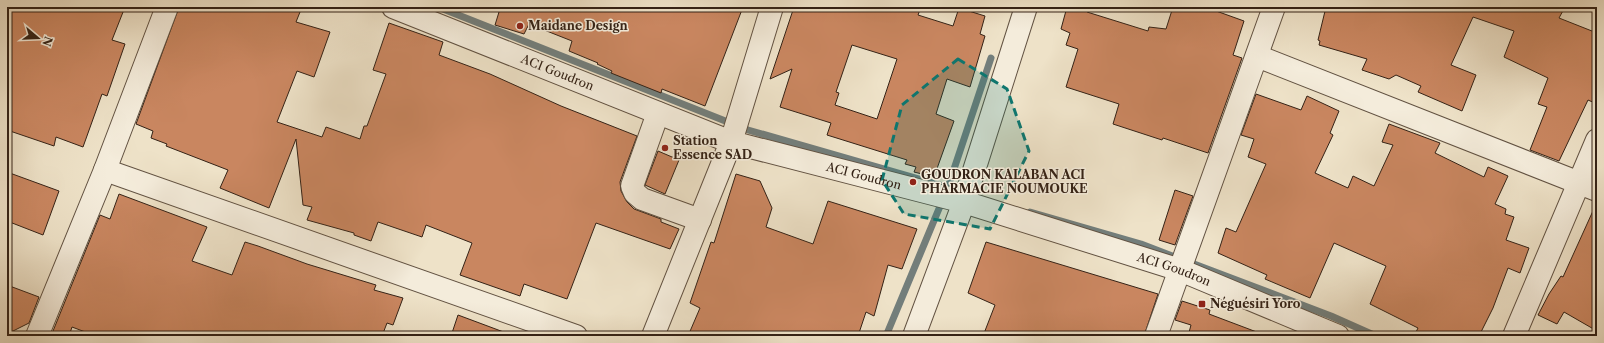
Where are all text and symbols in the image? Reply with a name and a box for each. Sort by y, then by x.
north arrow [18,18,58,58]
place label: Maidane Design [528,18,629,33]
marker: Maidane Design [515,21,525,31]
text: N [39,34,56,48]
street label: ACI Goudron [518,51,597,94]
place label: Station Essence SAD [673,133,752,162]
marker: Station Essence SAD [660,143,670,153]
street label: ACI Goudron [824,159,903,193]
place label: GOUDRON KALABAN ACI PHARMACIE NOUMOUKE [921,167,1088,196]
marker: GOUDRON KALABAN ACI PHARMACIE NOUMOUKE [908,177,918,187]
street label: ACI Goudron [1134,249,1214,289]
place label: Néguésiri Yoro [1210,296,1301,311]
marker: Néguésiri Yoro [1197,299,1207,309]

